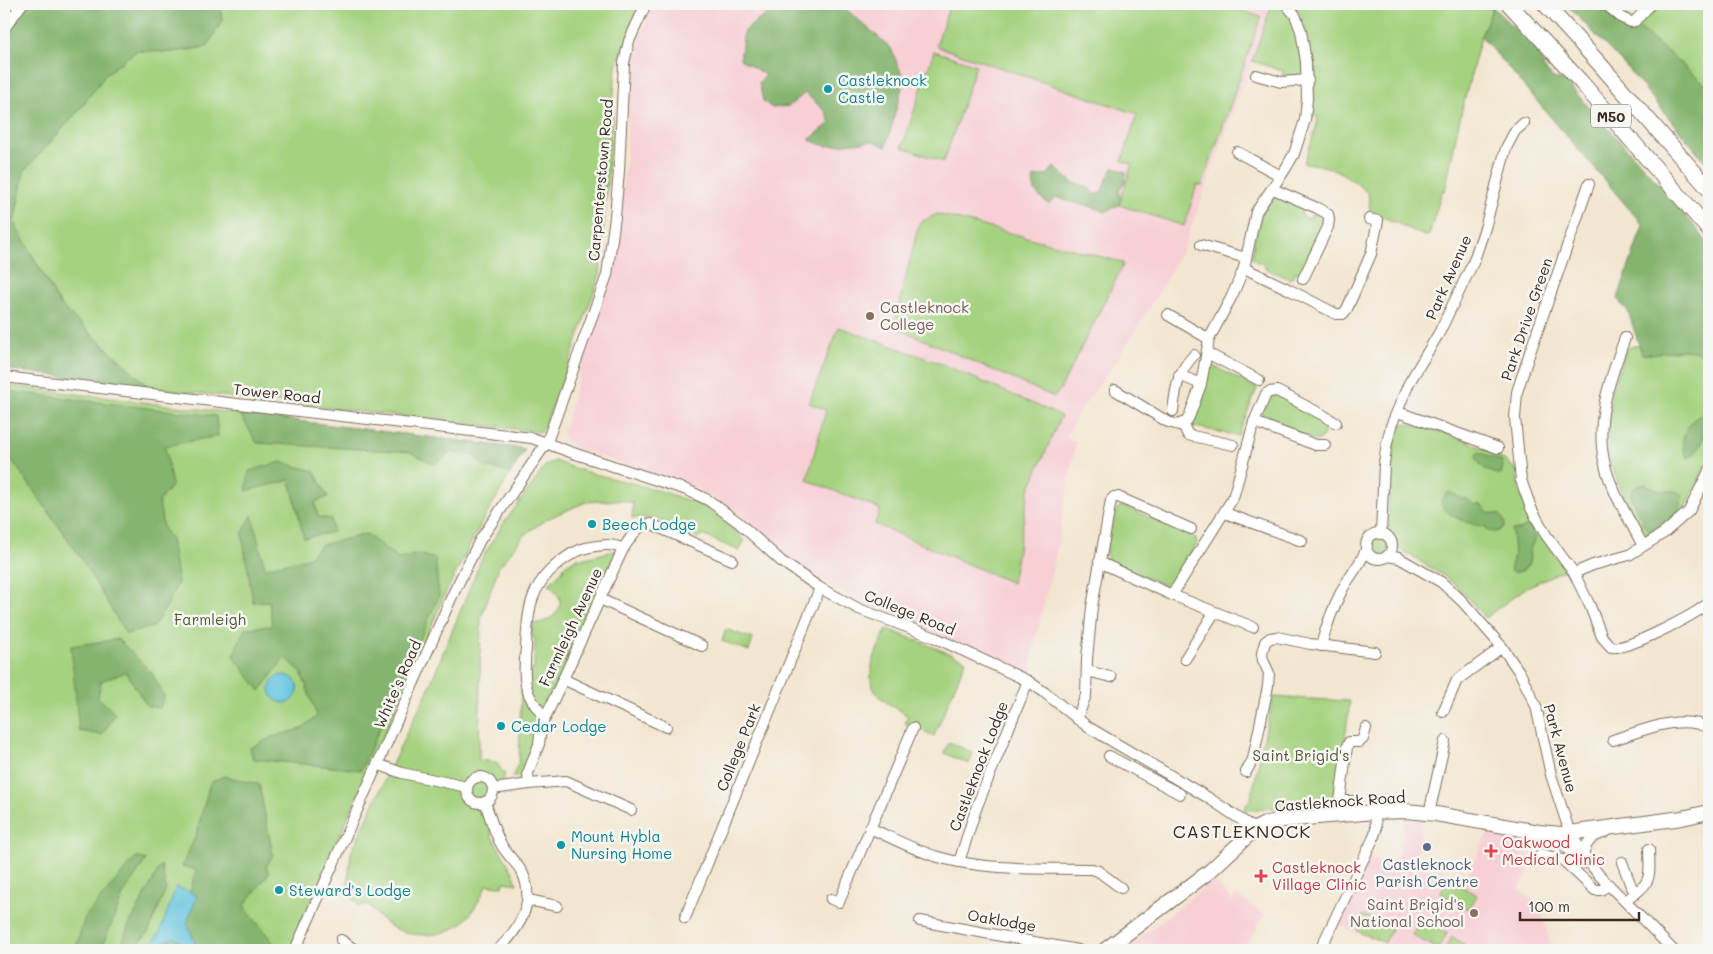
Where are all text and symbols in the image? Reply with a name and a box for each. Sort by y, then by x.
place label: Castleknock Castle [838,70,927,107]
marker: Castleknock Castle [822,83,834,95]
street label: Carpenterstown Road [583,98,617,262]
road number: M50 [1591,104,1631,128]
street label: Park Avenue [1420,231,1476,323]
street label: Park Drive Green [1496,255,1556,383]
place label: Castleknock College [880,297,969,334]
marker: Castleknock College [864,310,876,322]
street label: Tower Road [232,378,322,408]
place label: Beech Lodge [602,514,696,534]
marker: Beech Lodge [586,518,598,530]
street label: Farmleigh Avenue [534,564,606,690]
street label: College Road [861,585,959,639]
park label: Farmleigh [174,609,246,629]
street label: White's Road [369,637,425,731]
street label: Castleknock Lodge [944,698,1012,834]
street label: College Park [711,700,765,794]
street label: Park Avenue [1540,702,1582,794]
place label: Cedar Lodge [511,716,606,736]
marker: Cedar Lodge [495,720,507,732]
park label: Saint Brigid's [1253,745,1349,765]
street label: Castleknock Road [1274,786,1406,816]
district label: CASTLEKNOCK [1173,819,1311,843]
place label: Mount Hybla Nursing Home [571,826,672,863]
place label: Oakwood Medical Clinic [1502,832,1605,869]
marker: Mount Hybla Nursing Home [555,839,567,851]
marker: Castleknock Parish Centre [1421,841,1433,853]
marker: Oakwood Medical Clinic [1484,844,1498,858]
place label: Castleknock Parish Centre [1376,854,1478,891]
place label: Castleknock Village Clinic [1272,857,1367,894]
marker: Castleknock Village Clinic [1254,869,1268,883]
place label: Steward's Lodge [289,880,411,900]
marker: Steward's Lodge [273,884,285,896]
scale bar [1520,889,1639,921]
place label: Saint Brigid's National School [1350,894,1464,931]
text: 100 m [1528,896,1570,916]
street label: Oaklodge [966,904,1038,936]
marker: Saint Brigid's National School [1468,907,1480,919]

